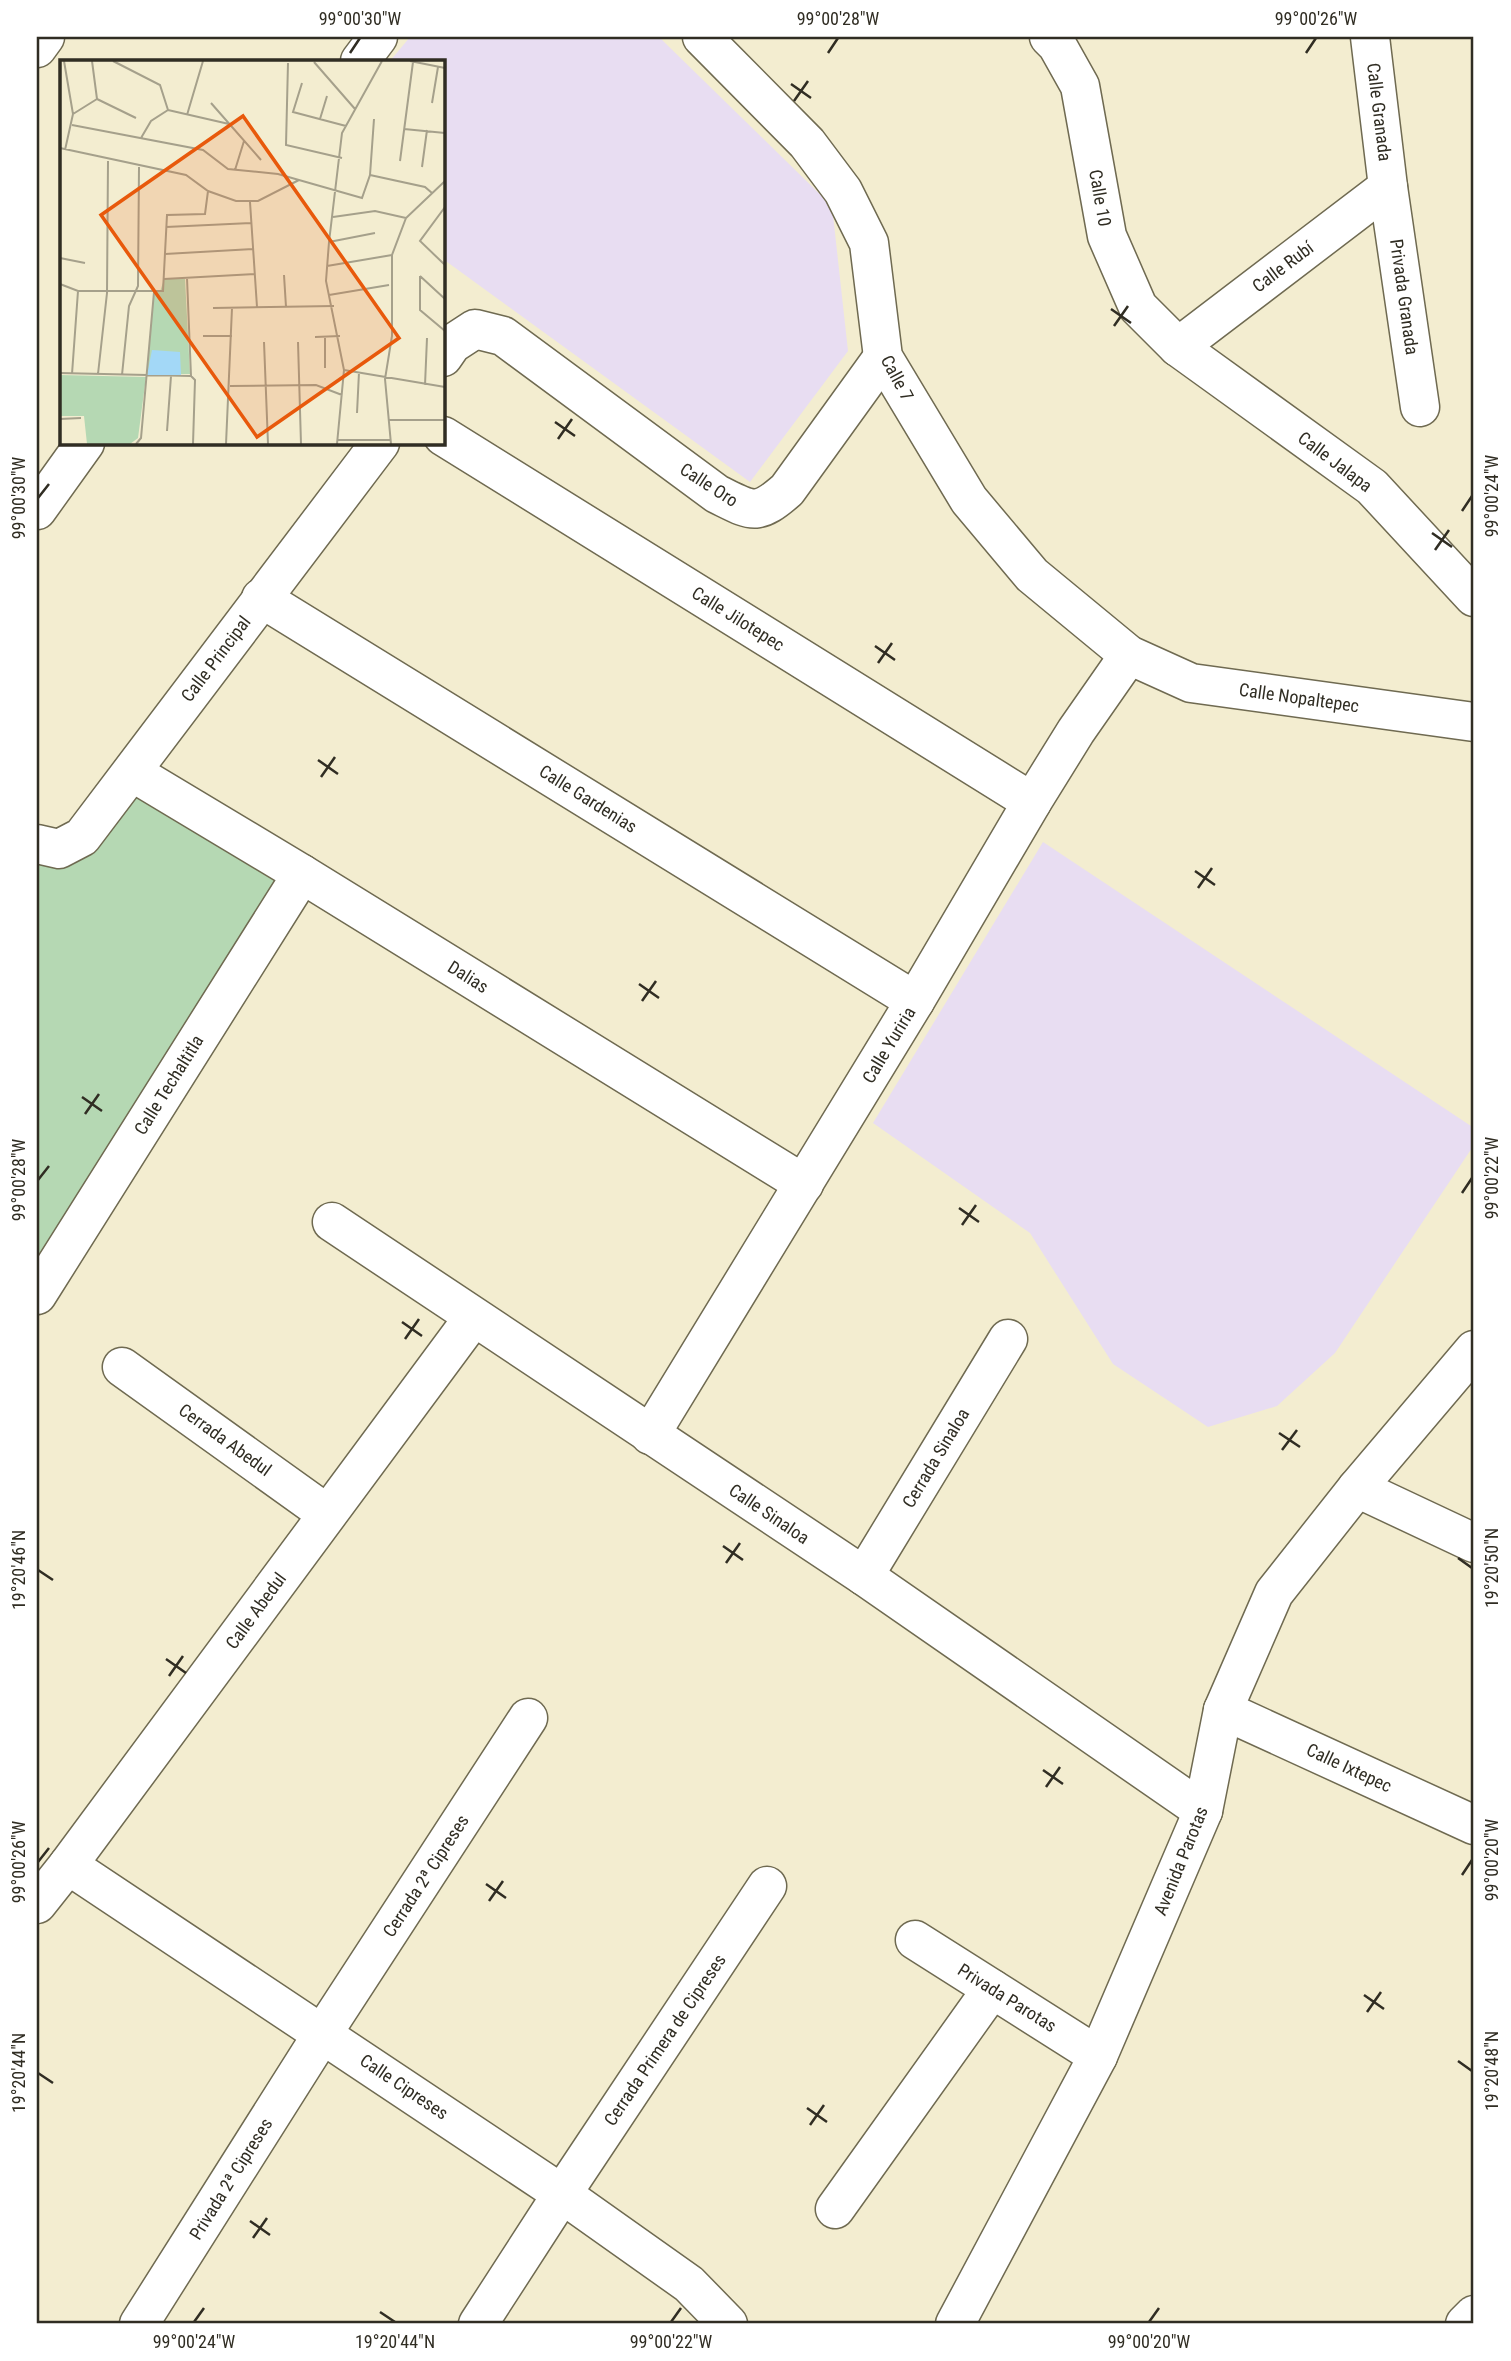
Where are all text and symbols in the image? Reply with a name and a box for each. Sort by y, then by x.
text: 99°00'30"W [319,8,402,29]
text: 99°00'28"W [797,8,880,29]
text: 99°00'26"W [1275,8,1358,29]
inset map [60,60,444,444]
street label: Calle Granada [1363,62,1396,162]
street label: Calle 10 [1085,168,1116,228]
street label: Calle Rubí [1248,236,1318,296]
street label: Privada Granada [1386,238,1423,356]
street label: Calle 7 [877,351,918,404]
street label: Calle Jalapa [1294,427,1376,496]
text: 99°00'24"W [1481,454,1502,537]
text: 99°00'30"W [8,456,29,539]
street label: Calle Oro [676,458,742,511]
street label: Calle Jilotepec [688,582,788,655]
street label: Calle Principal [177,612,255,706]
street label: Calle Nopaltepec [1238,679,1360,716]
street label: Calle Gardenias [536,760,641,837]
street label: Dalias [444,956,492,997]
street label: Calle Yuriria [858,1003,920,1087]
street label: Calle Techaltitla [130,1031,208,1138]
text: 99°00'22"W [1481,1136,1502,1219]
text: 99°00'28"W [8,1138,29,1221]
street label: Cerrada Abedul [175,1399,276,1480]
street label: Cerrada Sinaloa [898,1404,973,1511]
street label: Calle Sinaloa [725,1479,813,1548]
text: 19°20'50"N [1481,1528,1502,1608]
text: 19°20'46"N [8,1530,29,1610]
street label: Calle Abedul [221,1568,290,1653]
street label: Calle Ixtepec [1303,1739,1395,1796]
street label: Avenida Parotas [1149,1803,1212,1918]
street label: Cerrada 2ª Cipreses [378,1811,473,1941]
text: 99°00'20"W [1481,1818,1502,1901]
text: 99°00'26"W [8,1820,29,1903]
street label: Cerrada Primera de Cipreses [599,1950,730,2129]
street label: Privada Parotas [954,1959,1061,2036]
text: 19°20'48"N [1481,2031,1502,2111]
text: 19°20'44"N [8,2033,29,2113]
street label: Calle Cipreses [356,2050,452,2124]
street label: Privada 2ª Cipreses [185,2114,276,2243]
text: 99°00'24"W [153,2331,236,2352]
text: 19°20'44"N [355,2331,435,2352]
text: 99°00'22"W [630,2331,713,2352]
text: 99°00'20"W [1108,2331,1191,2352]

